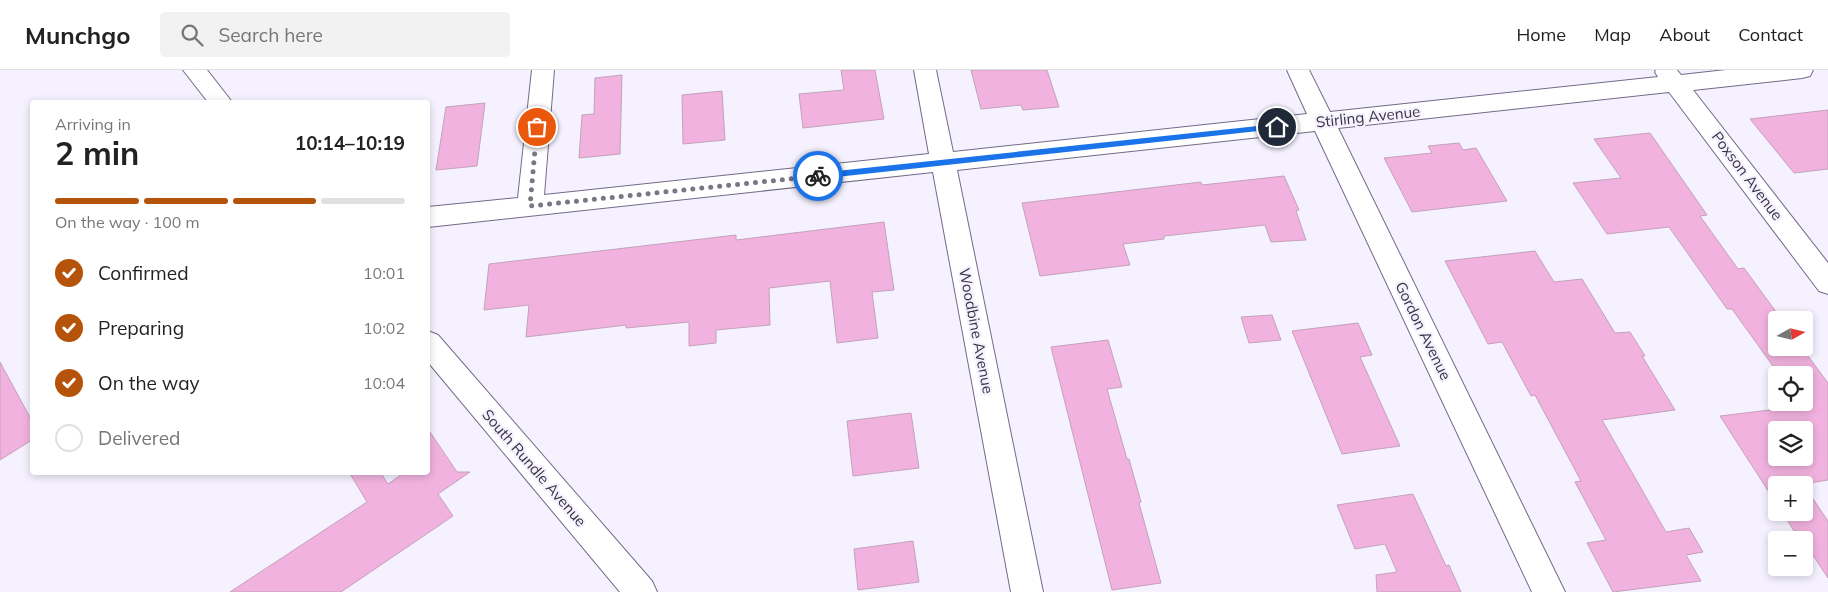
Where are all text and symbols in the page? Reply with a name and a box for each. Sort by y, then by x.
search box [160,12,510,57]
text: Munchgo [25,20,130,50]
icon: search [178,21,206,49]
text: Search here [218,23,323,47]
text: Home [1516,23,1566,46]
text: Map [1594,23,1631,46]
text: About [1659,23,1710,46]
text: Contact [1738,23,1803,46]
street label: Stirling Avenue [1315,102,1421,131]
pin [516,106,558,148]
pin [1256,106,1298,148]
icon: bag [523,113,551,141]
icon: home [1263,113,1291,141]
text: Arriving in [55,114,131,134]
street label: Poxson Avenue [1708,127,1787,224]
text: 10:14–10:19 [295,131,405,155]
text: 2 min [55,133,139,173]
courier [793,151,843,201]
icon: bike [804,162,832,190]
text: On the way · 100 m [55,212,200,232]
icon: check [55,259,83,287]
text: Confirmed [98,261,189,285]
text: 10:01 [363,263,405,283]
street label: Woodbine Avenue [955,266,998,395]
street label: Gordon Avenue [1391,278,1456,383]
north arrow [1768,311,1812,356]
map controls [1768,311,1813,576]
icon: check [55,314,83,342]
text: Preparing [98,316,184,340]
text: 10:02 [363,318,405,338]
button: locate [1768,366,1813,411]
icon: check [55,369,83,397]
text: On the way [98,371,200,395]
text: 10:04 [363,373,405,393]
street label: South Rundle Avenue [478,405,591,530]
button: layers [1768,421,1813,466]
text: Delivered [98,426,180,450]
button: + [1768,476,1813,521]
button: − [1768,531,1813,576]

